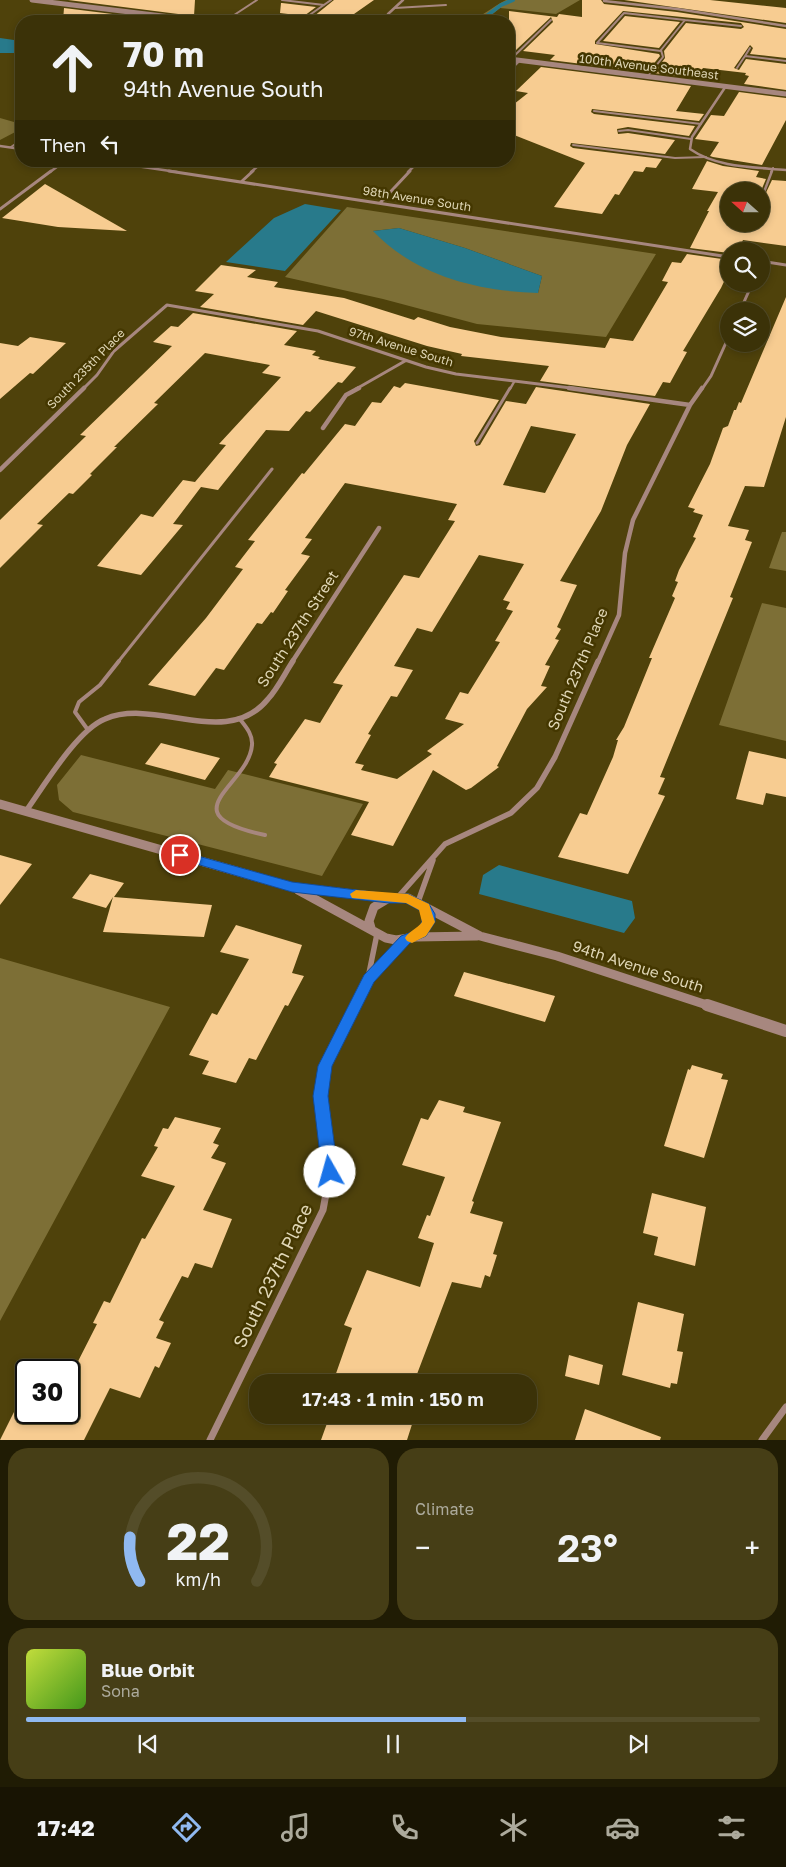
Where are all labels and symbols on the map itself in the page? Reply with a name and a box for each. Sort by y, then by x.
street label: 100th Avenue Southeast [578,51,720,83]
north arrow [720,182,770,232]
street label: 98th Avenue South [362,183,472,214]
street label: 97th Avenue South [347,323,455,370]
street label: South 235th Place [44,325,128,412]
street label: South 237th Street [253,567,342,690]
street label: South 237th Place [543,605,611,732]
pin [159,834,201,876]
street label: 94th Avenue South [570,936,706,996]
position arrow [303,1145,355,1197]
street label: South 237th Place [228,1200,316,1351]
speed limit sign: 30 [15,1359,80,1424]

